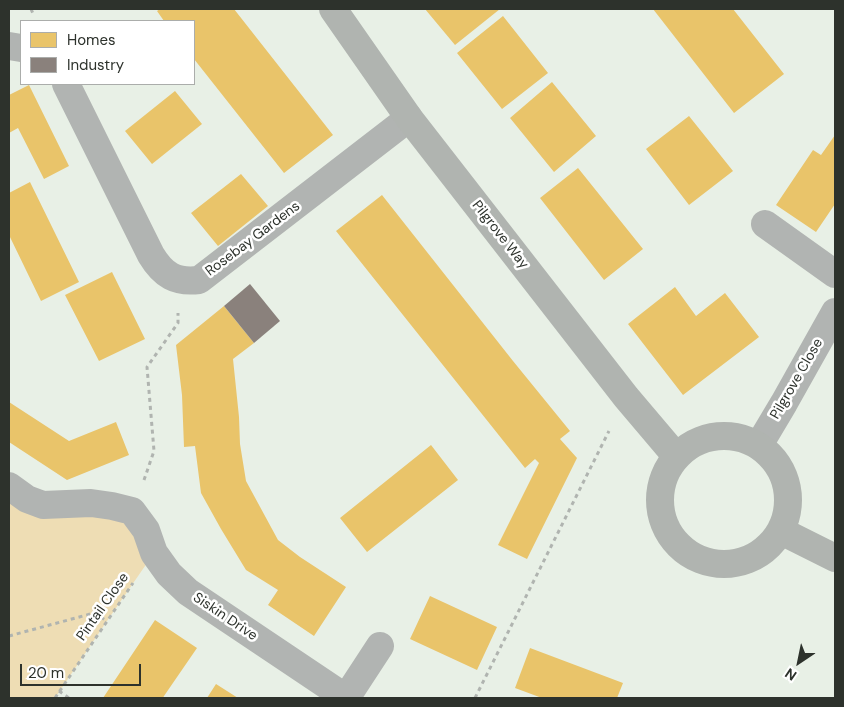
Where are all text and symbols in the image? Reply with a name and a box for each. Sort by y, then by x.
legend [20,20,195,85]
text: Homes [67,30,116,50]
text: Industry [67,55,124,75]
street label: Rosebay Gardens [203,198,303,280]
street label: Pilgrove Way [468,198,532,272]
street label: Pilgrove Close [767,336,827,422]
street label: Pintail Close [73,570,133,644]
street label: Siskin Drive [190,589,260,645]
north arrow [774,637,824,687]
scale bar [22,654,144,686]
text: 20 m [28,663,64,683]
text: N [781,664,800,685]

